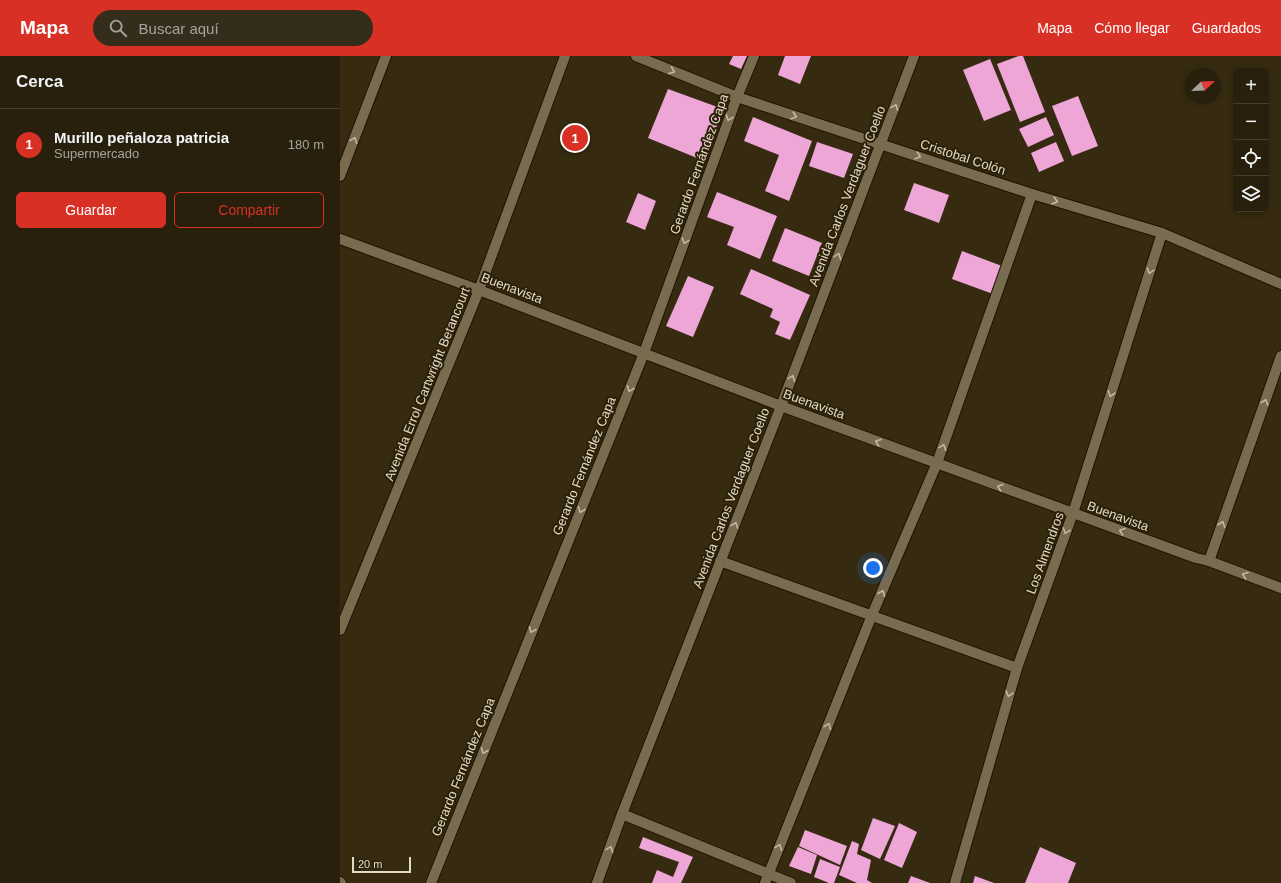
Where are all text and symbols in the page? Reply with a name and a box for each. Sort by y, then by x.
search box [93,10,373,46]
text: Mapa [20,17,69,38]
icon: search [107,17,129,39]
text: Buscar aquí [139,20,219,37]
text: Mapa [1037,20,1072,36]
text: Cómo llegar [1094,20,1170,36]
text: Guardados [1192,20,1261,36]
one-way arrow [669,66,676,74]
north arrow [1185,68,1221,104]
map controls [1233,68,1269,212]
button: + [1233,68,1269,104]
text: Cerca [16,72,63,91]
street label: Gerardo Fernández Capa [667,91,732,236]
street label: Avenida Carlos Verdaguer Coello [806,104,888,288]
one-way arrow [891,104,899,111]
button: − [1233,104,1269,140]
one-way arrow [791,111,798,120]
one-way arrow [726,115,734,122]
pin: 1 [562,123,588,153]
text: Murillo peñaloza patricia [54,129,229,146]
one-way arrow [349,136,357,143]
street label: Cristobal Colón [918,136,1008,178]
text: 1 [25,137,33,152]
text: 180 m [288,137,324,152]
button: locate [1233,140,1269,176]
text: Supermercado [54,146,139,161]
one-way arrow [914,151,921,160]
button: layers [1233,176,1269,212]
button: Guardar [16,192,166,228]
button: Compartir [174,192,324,228]
one-way arrow [1051,196,1058,205]
one-way arrow [681,237,690,244]
one-way arrow [834,253,842,260]
one-way arrow [1146,267,1155,274]
street label: Buenavista [479,269,545,307]
street label: Avenida Errol Cartwright Betancourt [381,285,473,483]
one-way arrow [787,374,795,381]
one-way arrow [626,386,634,393]
street label: Buenavista [781,386,848,422]
one-way arrow [1107,391,1116,398]
street label: Gerardo Fernández Capa [549,394,619,537]
one-way arrow [1260,398,1269,405]
street label: Avenida Carlos Verdaguer Coello [690,406,772,590]
one-way arrow [874,438,881,446]
one-way arrow [938,443,946,450]
one-way arrow [997,483,1004,491]
street label: Buenavista [1085,498,1152,534]
one-way arrow [578,505,586,513]
street label: Los Almendros [1023,510,1067,596]
one-way arrow [730,521,738,528]
one-way arrow [1218,521,1226,528]
one-way arrow [1063,528,1071,535]
one-way arrow [1119,528,1126,536]
your location [863,558,883,578]
one-way arrow [1241,571,1248,579]
one-way arrow [877,589,885,597]
one-way arrow [529,627,537,634]
one-way arrow [1005,690,1014,697]
street label: Gerardo Fernández Capa [428,695,498,838]
one-way arrow [823,723,831,730]
one-way arrow [481,746,489,754]
one-way arrow [775,843,783,850]
one-way arrow [605,845,613,852]
scale bar [352,855,411,874]
text: 20 m [358,858,382,870]

